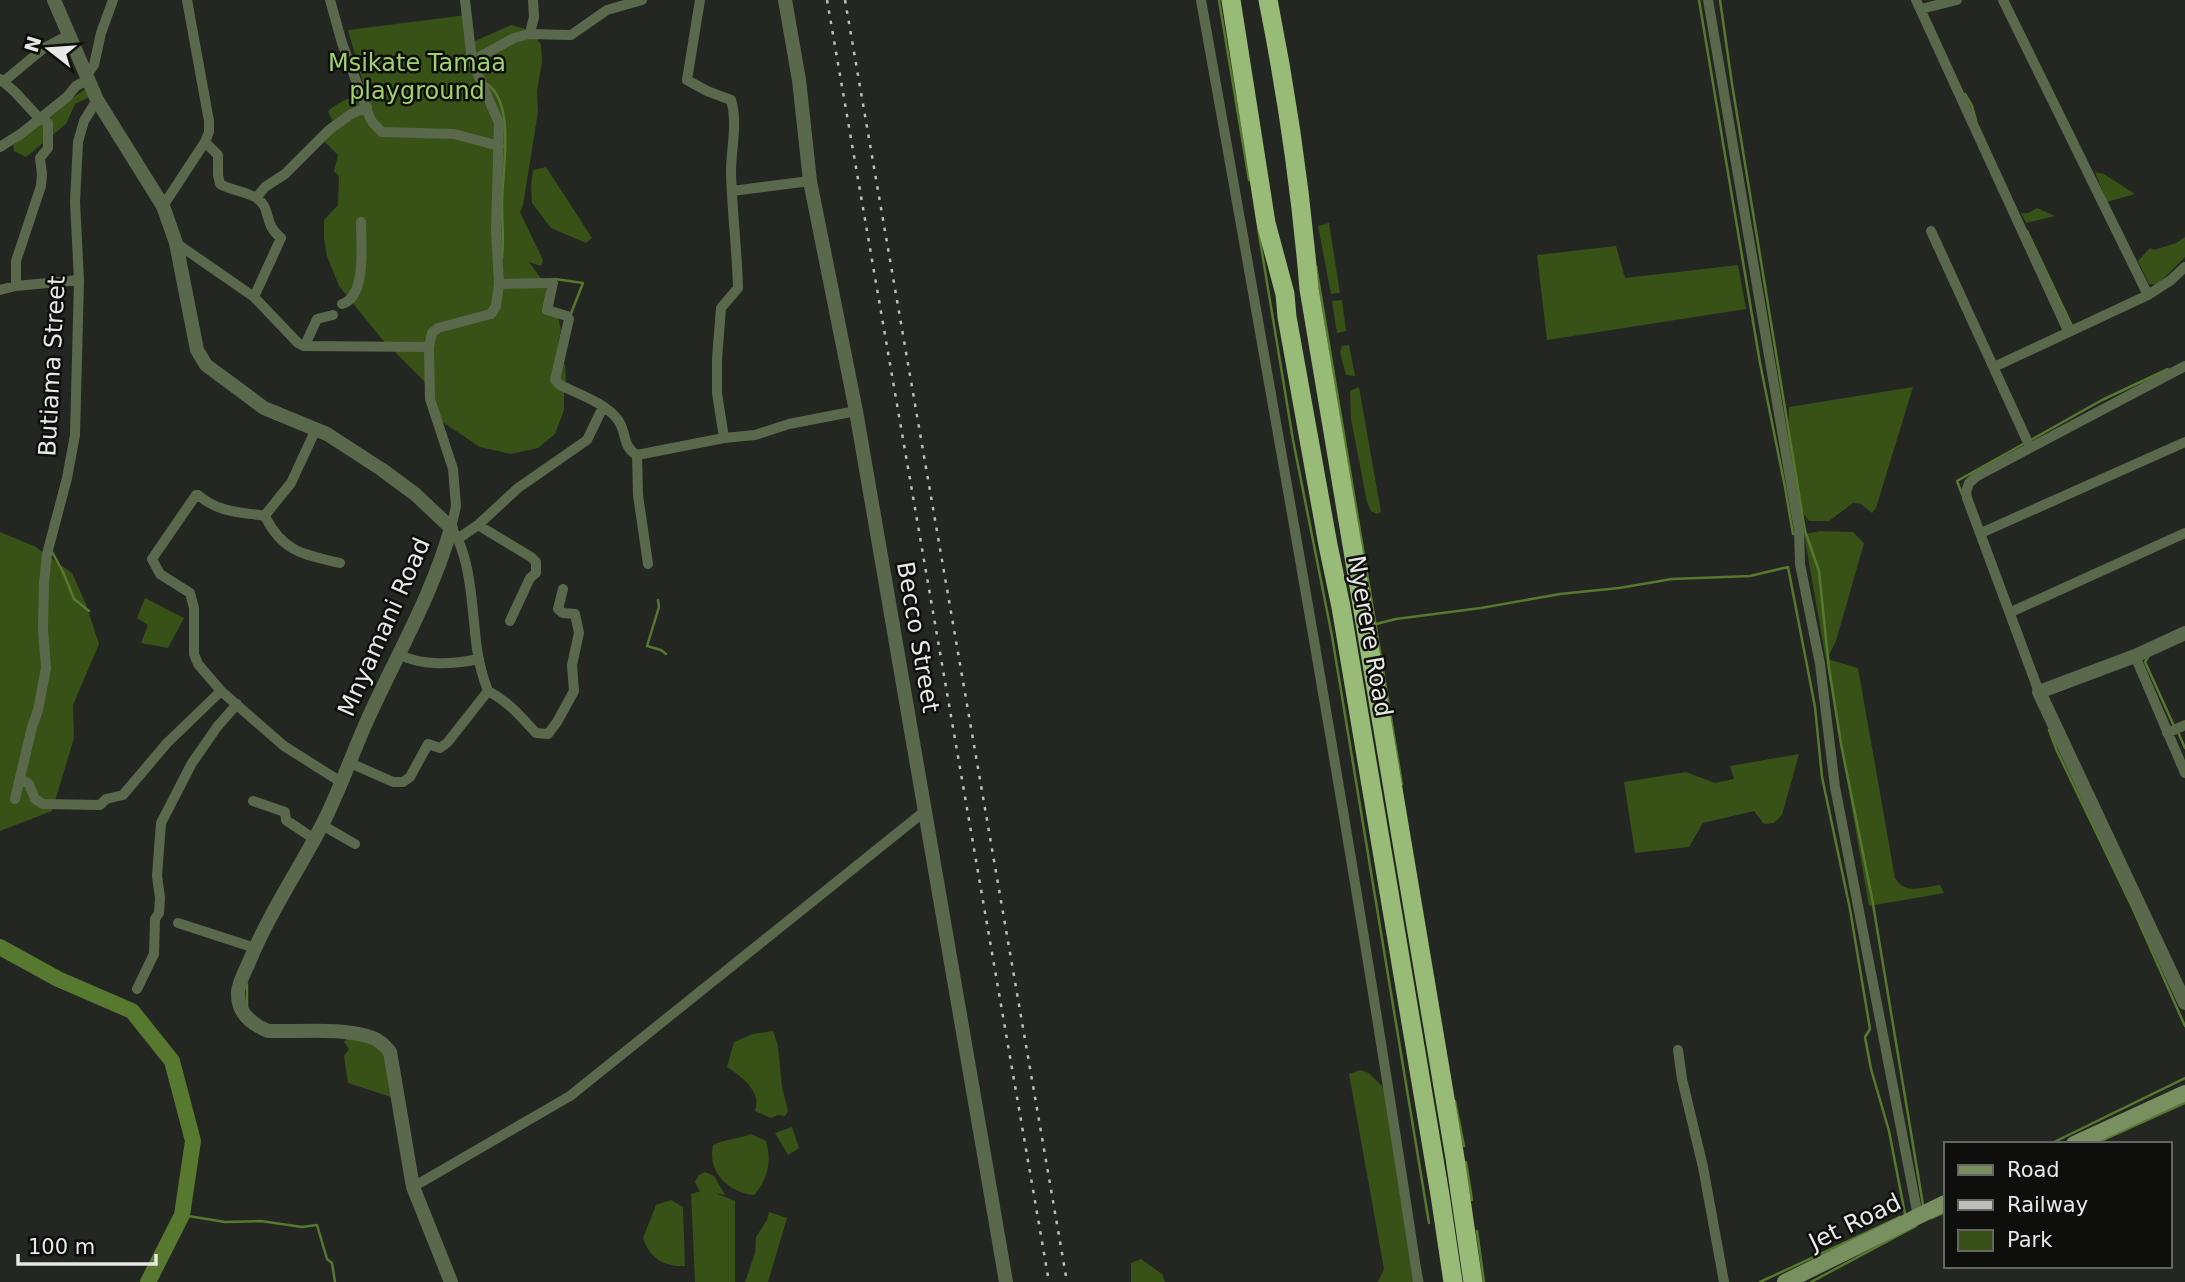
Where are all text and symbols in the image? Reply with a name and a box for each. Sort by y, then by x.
north arrow [14,14,84,84]
text: N [20,33,46,55]
park label: Msikate Tamaa playground [328,49,506,105]
street label: Butiama Street [33,275,71,457]
street label: Mnyamani Road [332,533,436,721]
street label: Nyerere Road [1342,553,1398,719]
street label: Becco Street [891,559,945,715]
legend [1944,1142,2171,1268]
text: Road [2007,1158,2060,1182]
street label: Jet Road [1803,1188,1906,1257]
text: Railway [2007,1193,2088,1217]
scale bar [18,1222,156,1266]
text: Park [2007,1228,2053,1252]
text: 100 m [28,1235,95,1259]

